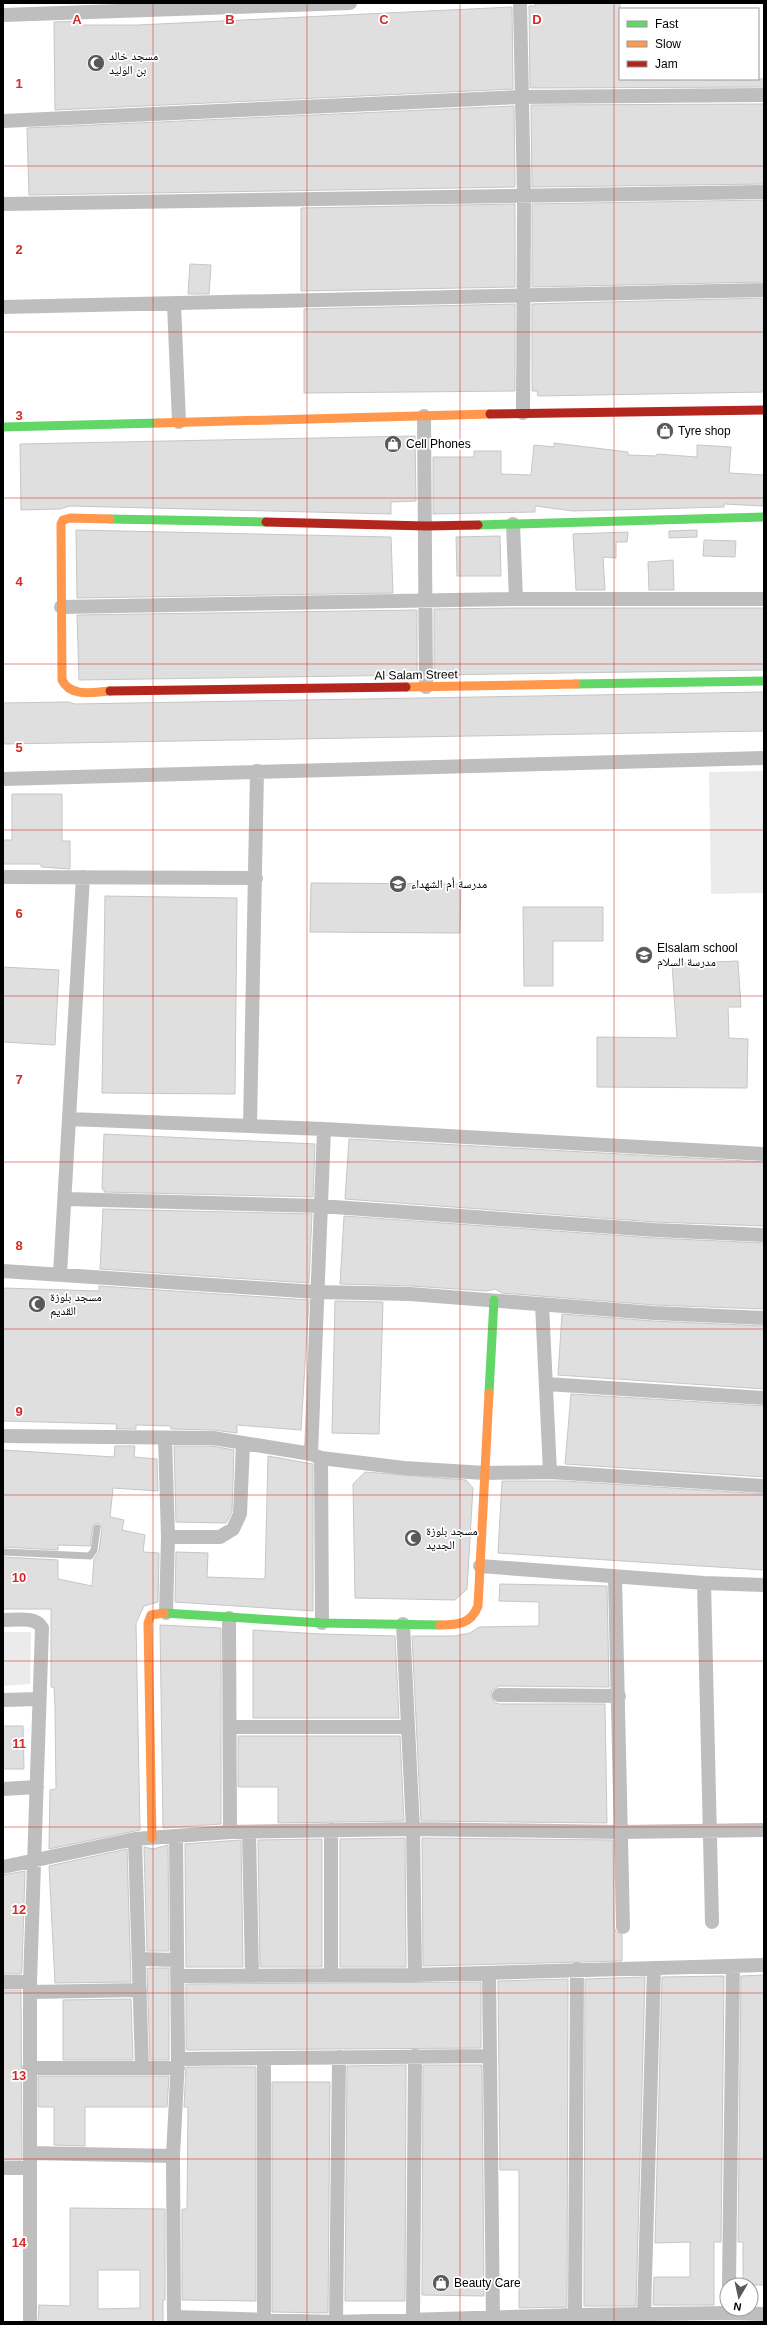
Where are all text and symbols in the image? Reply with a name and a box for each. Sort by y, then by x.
legend [619,8,759,80]
text: A [72,12,82,27]
text: B [225,12,235,27]
text: C [379,12,389,27]
text: D [532,12,542,27]
text: Fast [655,17,679,31]
text: Slow [655,37,681,51]
place label: مسجد خالد بن الوليد [109,49,158,77]
mosque icon: مسجد خالد بن الوليد [86,53,106,73]
text: Jam [655,57,678,71]
text: 1 [15,76,23,91]
text: 2 [15,242,23,257]
text: 3 [15,408,23,423]
shop icon: Tyre shop [655,421,675,441]
place label: Tyre shop [678,424,731,438]
shop icon: Cell Phones [383,434,403,454]
place label: Cell Phones [406,437,471,451]
text: 4 [15,574,23,589]
street label: Al Salam Street [374,667,458,683]
text: 5 [15,740,23,755]
school or university icon: مدرسة أم الشهداء [388,874,408,894]
place label: مدرسة أم الشهداء [411,877,487,892]
text: 6 [15,906,23,921]
place label: Elsalam school مدرسة السلام [657,941,738,970]
school or university icon: Elsalam school مدرسة السلام [634,945,654,965]
text: 7 [15,1072,23,1087]
text: 8 [15,1238,23,1253]
place label: مسجد بلوزة القديم [50,1290,102,1319]
mosque icon: مسجد بلوزة القديم [27,1294,47,1314]
text: 9 [15,1404,23,1419]
place label: مسجد بلوزة الجديد [426,1524,478,1552]
mosque icon: مسجد بلوزة الجديد [403,1528,423,1548]
text: 10 [12,1570,26,1585]
text: 11 [12,1736,26,1751]
text: 12 [12,1902,26,1917]
text: 13 [12,2068,26,2083]
text: 14 [12,2235,27,2250]
shop icon: Beauty Care [431,2273,451,2293]
place label: Beauty Care [454,2276,521,2290]
north arrow [719,2277,759,2317]
text: N [733,2300,742,2313]

